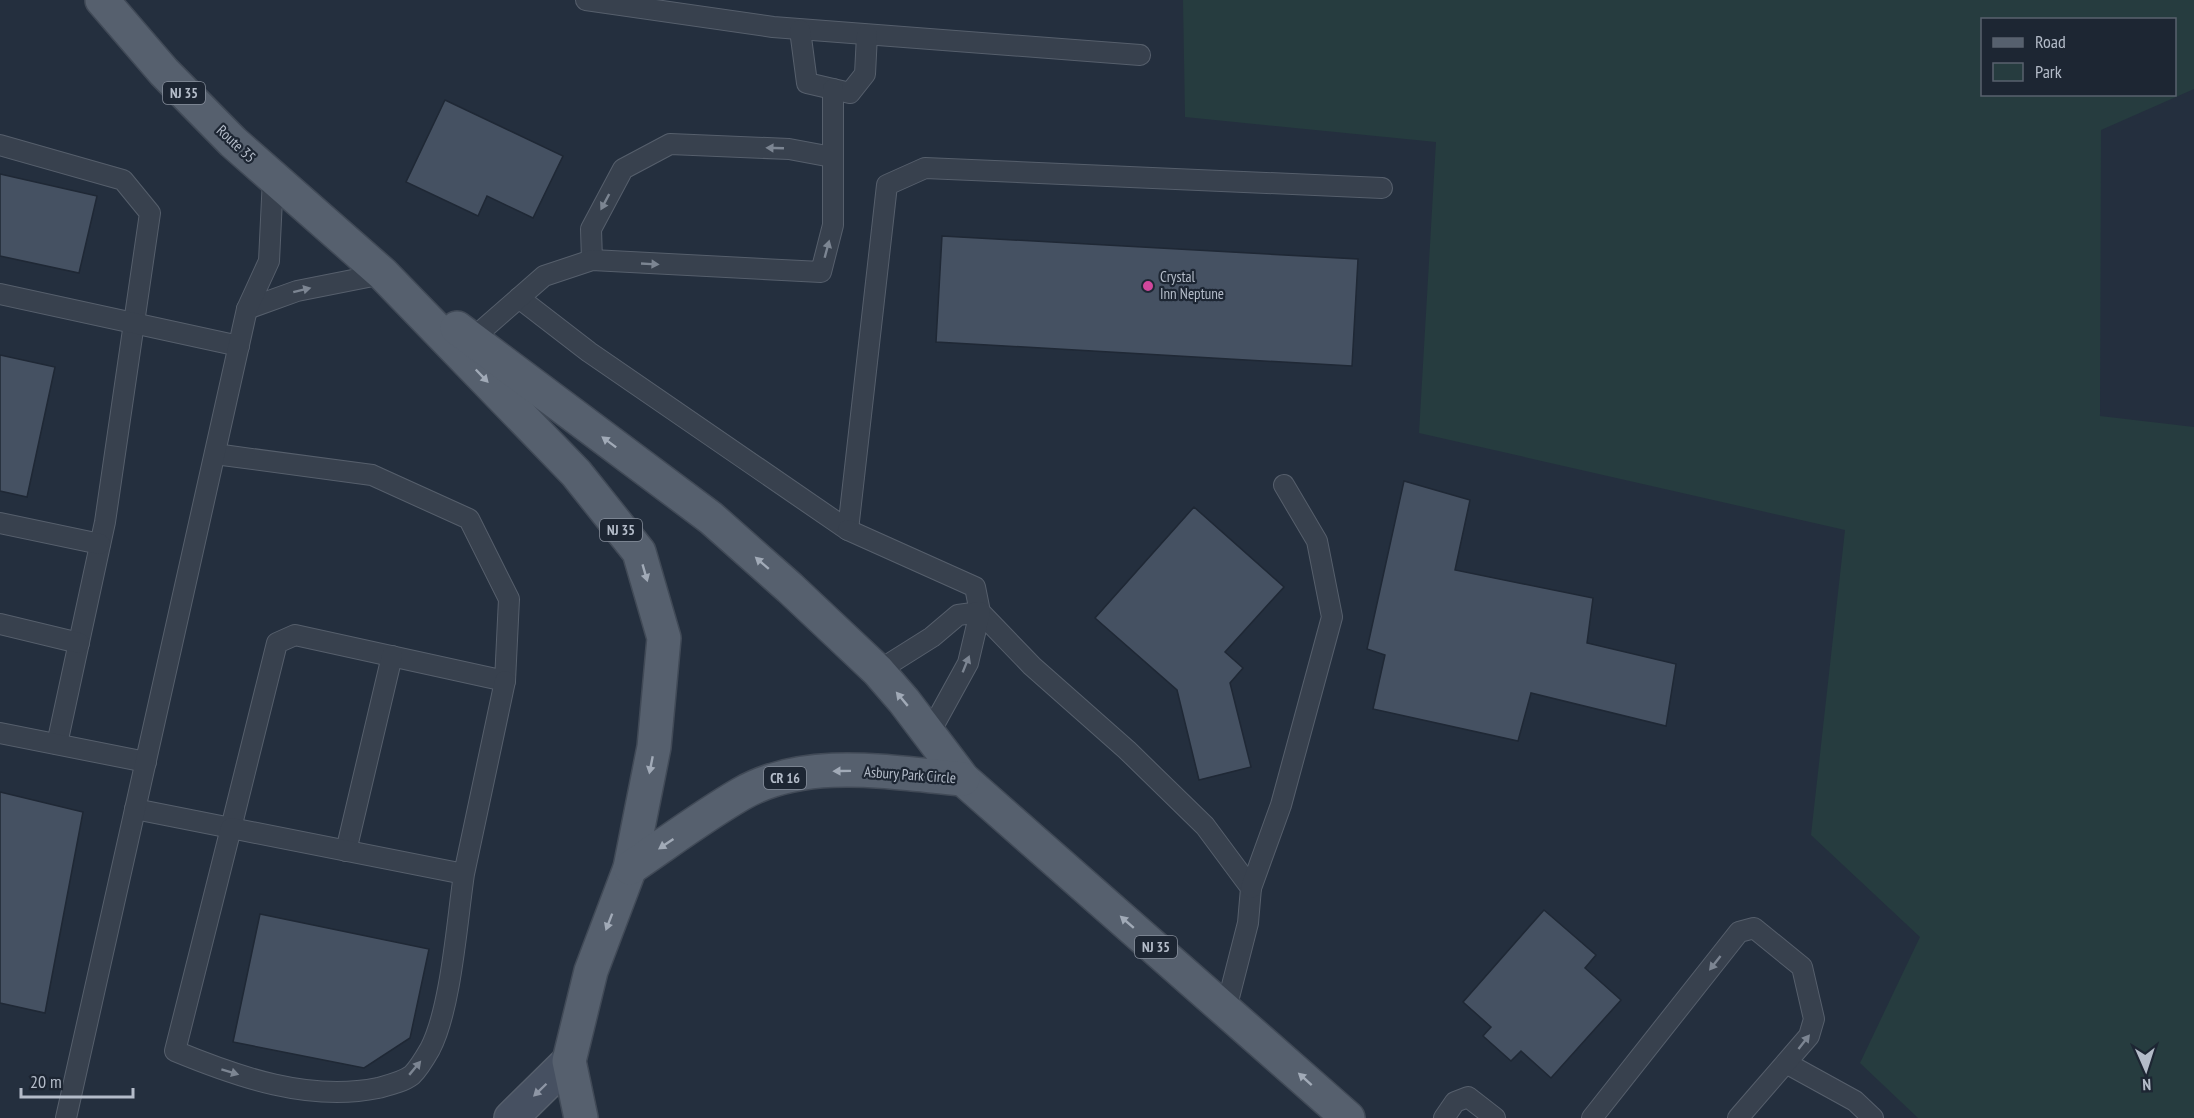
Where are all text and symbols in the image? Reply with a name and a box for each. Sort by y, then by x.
legend [1981,18,2176,96]
text: Road [2035,30,2066,53]
text: Park [2035,60,2062,83]
road number: NJ 35 [163,82,205,104]
street label: Route 35 [213,121,260,166]
one-way arrow [765,144,784,153]
one-way arrow [600,194,610,211]
one-way arrow [823,239,832,257]
one-way arrow [641,259,660,268]
place label: Crystal Inn Neptune [1160,267,1224,303]
marker: Crystal Inn Neptune [1141,279,1155,293]
one-way arrow [293,285,312,295]
one-way arrow [475,369,489,384]
one-way arrow [602,436,618,448]
road number: NJ 35 [600,519,642,541]
one-way arrow [755,557,770,570]
one-way arrow [641,564,650,582]
one-way arrow [961,654,971,672]
one-way arrow [896,692,909,707]
one-way arrow [646,756,655,775]
street label: Asbury Park Circle [863,762,957,787]
one-way arrow [833,766,852,775]
road number: CR 16 [764,767,806,789]
one-way arrow [658,838,674,850]
one-way arrow [604,913,613,931]
one-way arrow [1120,916,1135,929]
road number: NJ 35 [1135,936,1177,958]
one-way arrow [1709,955,1721,970]
one-way arrow [1797,1034,1810,1050]
north arrow [2116,1040,2176,1100]
one-way arrow [409,1060,422,1076]
scale bar [21,1061,134,1099]
one-way arrow [221,1068,239,1077]
text: 20 m [30,1070,62,1093]
one-way arrow [1297,1072,1312,1086]
text: N [2142,1075,2152,1095]
one-way arrow [534,1082,548,1096]

